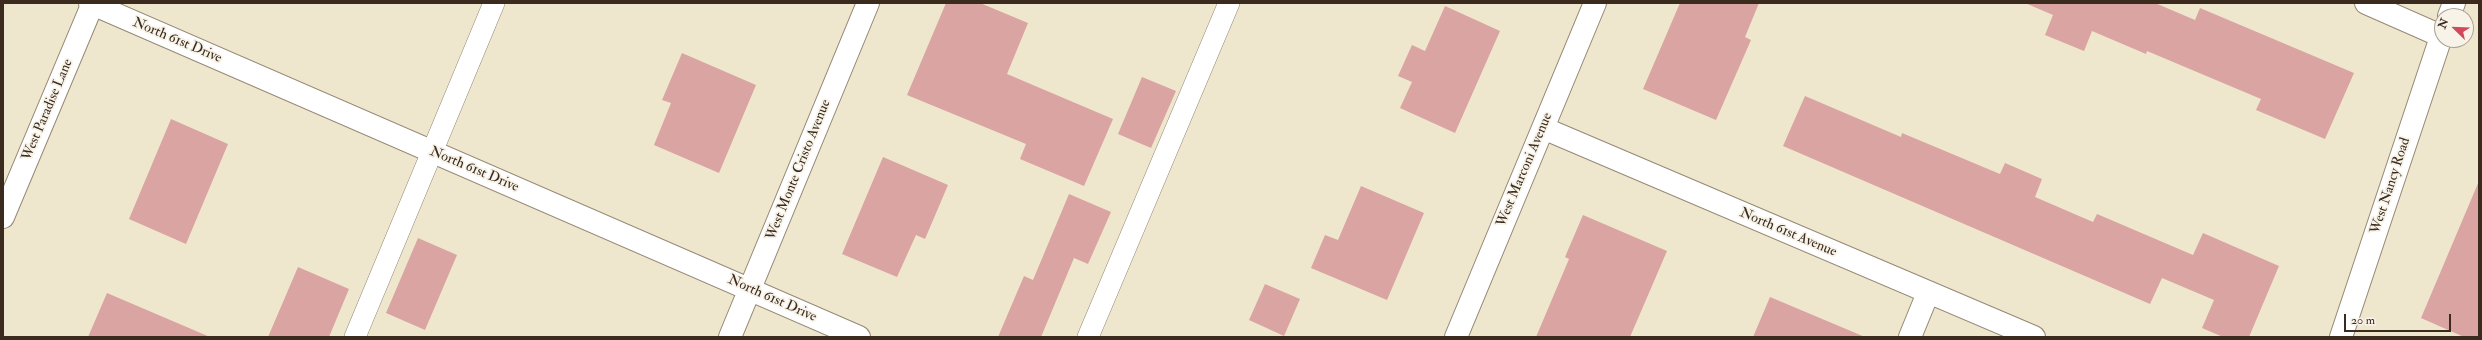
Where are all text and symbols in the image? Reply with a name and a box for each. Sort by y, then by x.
north arrow [2434,8,2474,48]
street label: North 61st Drive [130,15,224,67]
text: N [2436,16,2451,31]
street label: West Paradise Lane [19,57,77,163]
street label: West Monte Cristo Avenue [763,97,835,243]
street label: West Marconi Avenue [1493,110,1557,230]
street label: West Nancy Road [2368,136,2414,236]
street label: North 61st Drive [427,144,521,196]
street label: North 61st Avenue [1737,205,1839,261]
street label: North 61st Drive [725,272,819,326]
scale bar [2346,306,2453,332]
text: 20 m [2351,313,2375,328]

